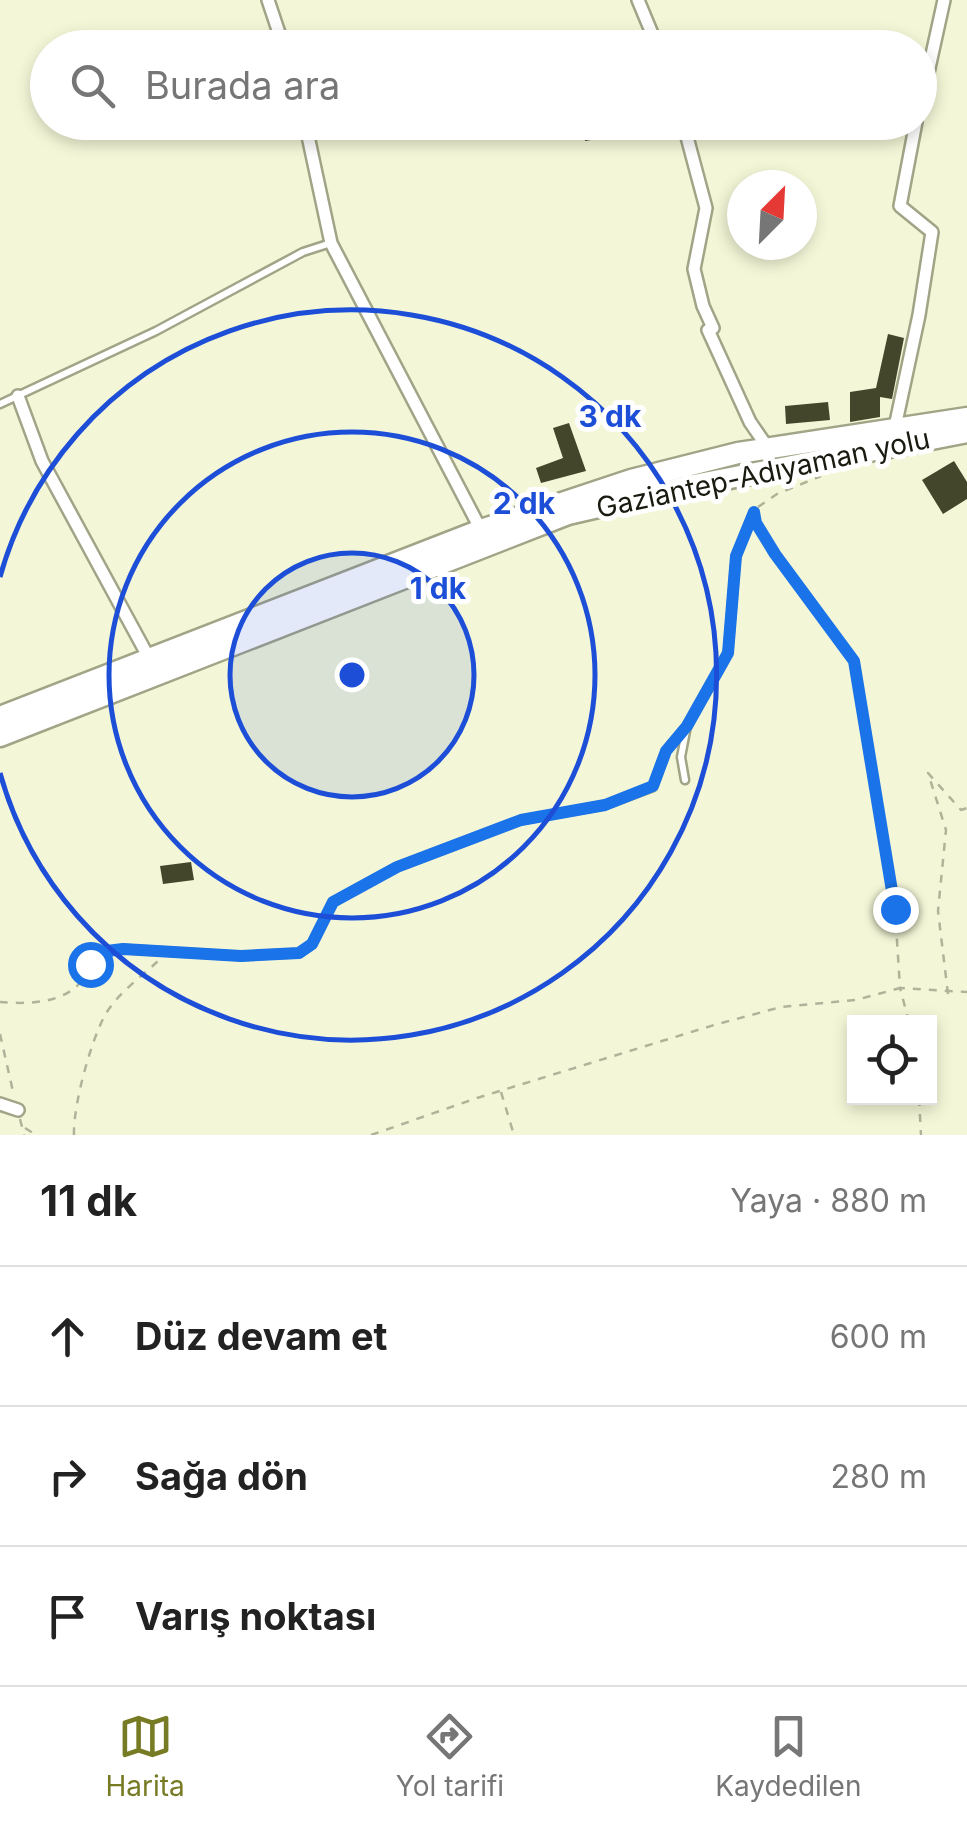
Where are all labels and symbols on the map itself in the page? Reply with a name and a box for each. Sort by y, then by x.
north arrow [727,170,817,260]
text: 3 dk [579,398,642,434]
street label: Gaziantep-Adıyaman yolu [593,421,933,525]
text: 2 dk [493,485,556,521]
text: 1 dk [410,570,467,606]
centre of rings [334,657,370,693]
route end [873,887,919,933]
route start [68,942,114,988]

